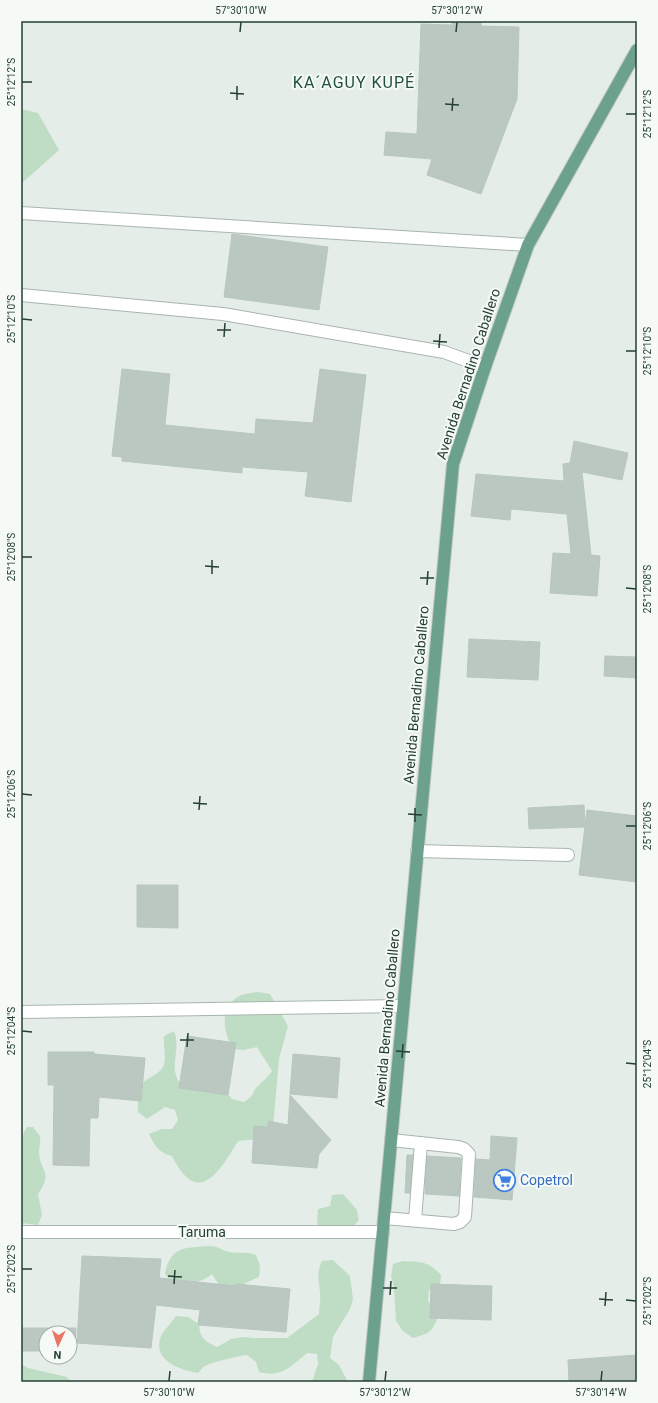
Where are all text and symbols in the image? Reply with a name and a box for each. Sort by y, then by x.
text: 57°30'10"W [215,5,267,16]
text: 57°30'12"W [431,5,483,16]
text: 25°12'12"S [6,58,17,106]
district label: KA´AGUY KUPÉ [293,73,415,92]
text: 25°12'12"S [642,90,653,138]
street label: Avenida Bernadino Caballero [433,286,503,461]
text: 25°12'10"S [6,295,17,343]
text: 25°12'10"S [642,327,653,375]
text: 25°12'08"S [6,533,17,581]
text: 25°12'08"S [642,565,653,613]
street label: Avenida Bernadino Caballero [400,605,432,785]
text: 25°12'06"S [6,770,17,818]
text: 25°12'06"S [642,802,653,850]
street label: Avenida Bernadino Caballero [371,928,403,1108]
text: 25°12'04"S [6,1007,17,1055]
text: 25°12'04"S [642,1040,653,1088]
supermarket icon: Copetrol [491,1167,517,1193]
place label: Copetrol [520,1172,573,1188]
street label: Taruma [178,1224,226,1240]
text: 25°12'02"S [6,1245,17,1293]
text: 25°12'02"S [642,1277,653,1325]
north arrow [38,1325,78,1365]
text: N [53,1348,62,1361]
text: 57°30'10"W [143,1387,195,1398]
text: 57°30'12"W [359,1387,411,1398]
text: 57°30'14"W [575,1387,627,1398]

